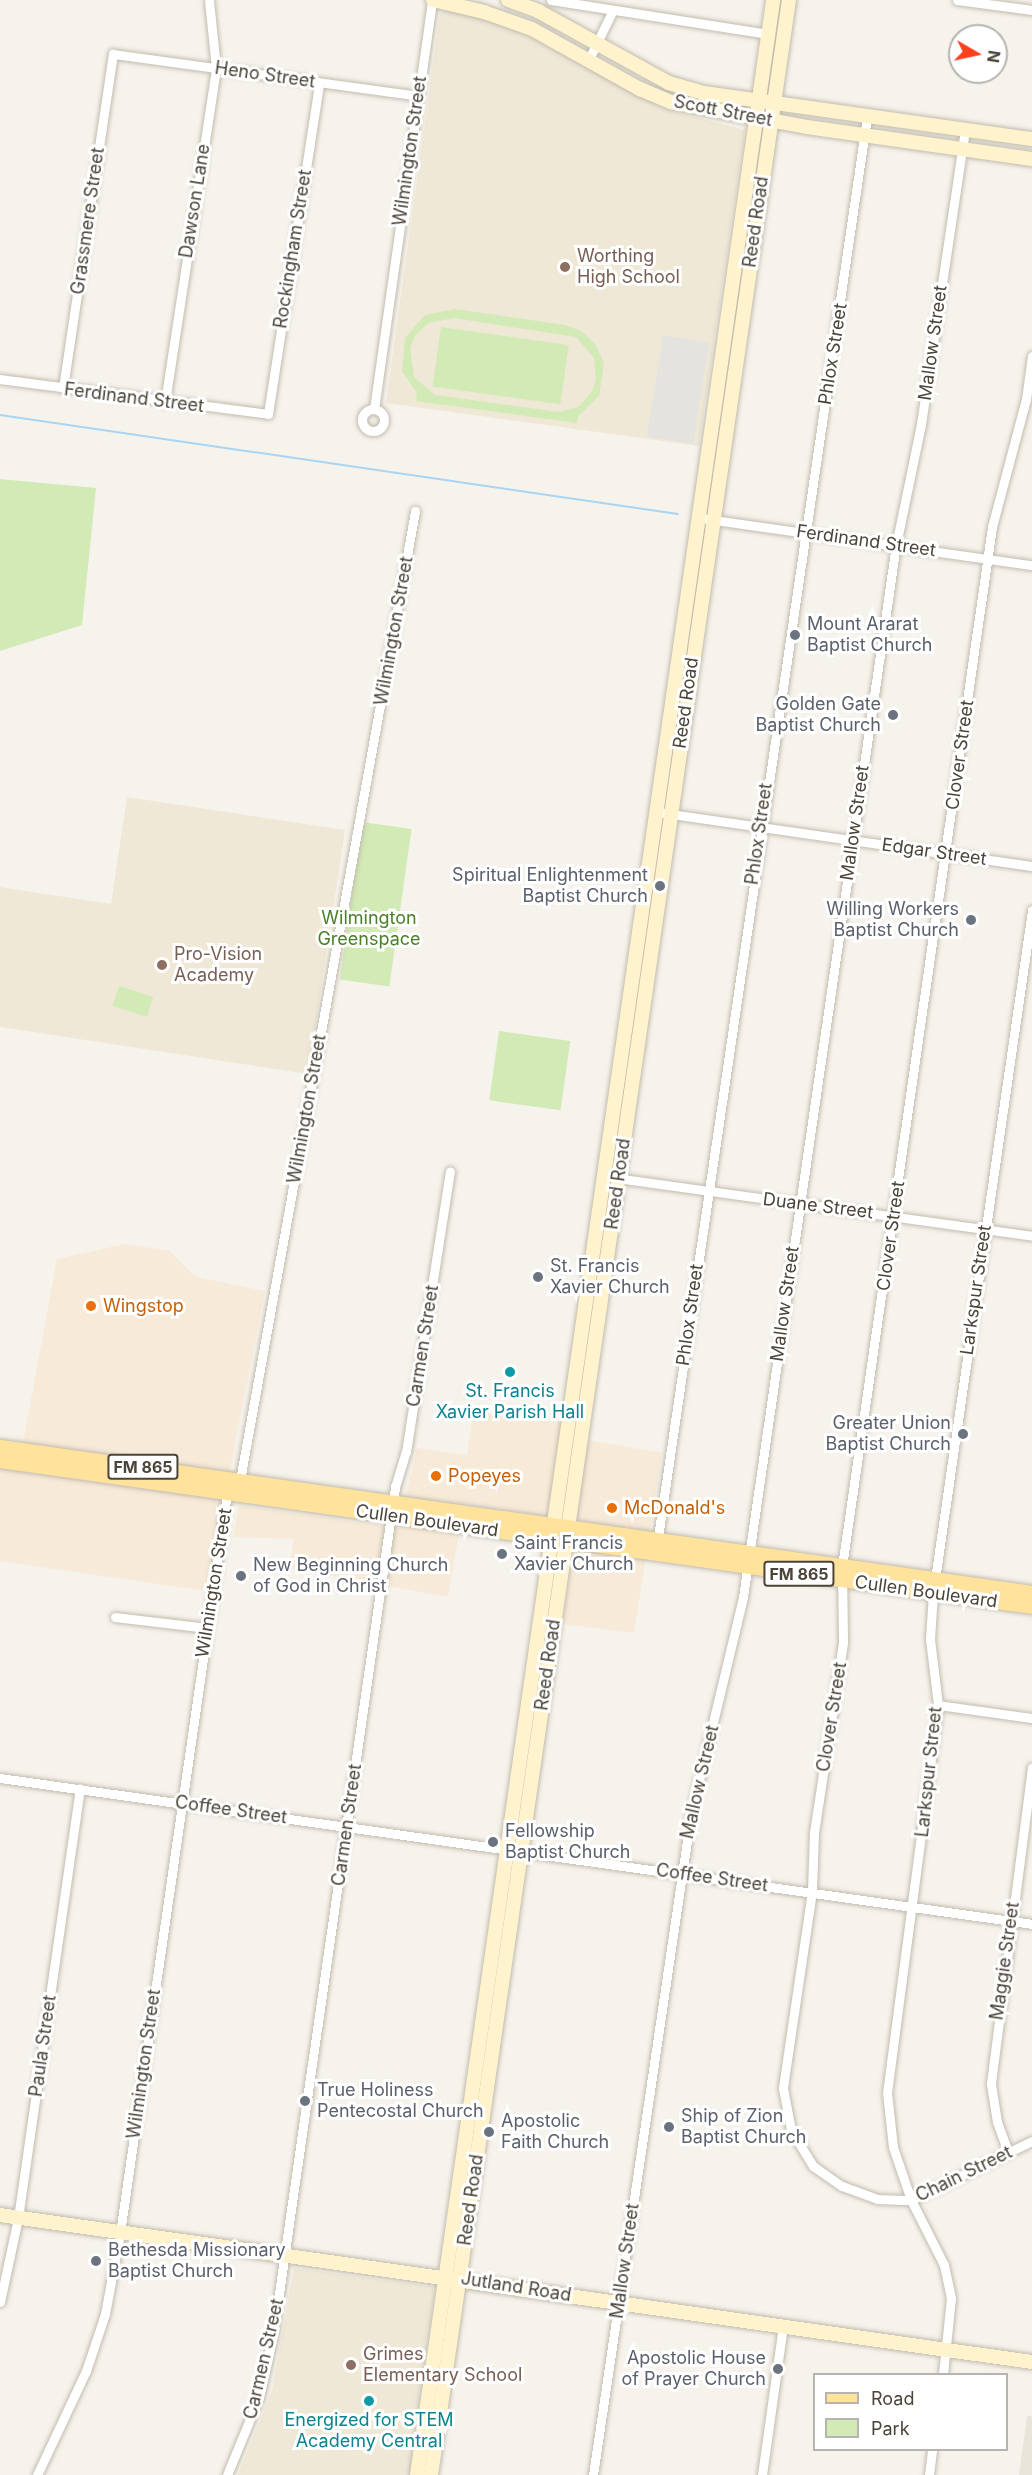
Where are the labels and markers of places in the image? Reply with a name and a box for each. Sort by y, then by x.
place label: Worthing High School [577,246,680,288]
marker: Worthing High School [558,260,572,274]
place label: Mount Ararat Baptist Church [807,614,932,656]
marker: Mount Ararat Baptist Church [788,628,802,642]
place label: Golden Gate Baptist Church [756,694,881,736]
marker: Golden Gate Baptist Church [886,708,900,722]
place label: Spiritual Enlightenment Baptist Church [452,865,648,908]
marker: Spiritual Enlightenment Baptist Church [653,879,667,893]
place label: Willing Workers Baptist Church [826,899,959,942]
marker: Willing Workers Baptist Church [964,913,978,927]
place label: Pro-Vision Academy [174,944,262,986]
marker: Pro-Vision Academy [155,958,169,972]
place label: St. Francis Xavier Church [550,1256,670,1298]
marker: St. Francis Xavier Church [531,1270,545,1284]
place label: Wingstop [103,1295,184,1317]
marker: Wingstop [84,1299,98,1313]
marker: St. Francis Xavier Parish Hall [503,1365,517,1379]
place label: St. Francis Xavier Parish Hall [436,1381,584,1424]
place label: Greater Union Baptist Church [826,1413,951,1456]
marker: Greater Union Baptist Church [956,1427,970,1441]
place label: Popeyes [448,1465,521,1487]
marker: Popeyes [429,1469,443,1483]
place label: McDonald's [624,1497,725,1519]
marker: McDonald's [605,1501,619,1515]
place label: Saint Francis Xavier Church [514,1533,634,1576]
marker: Saint Francis Xavier Church [495,1547,509,1561]
place label: New Beginning Church of God in Christ [253,1555,448,1598]
marker: New Beginning Church of God in Christ [234,1569,248,1583]
place label: Fellowship Baptist Church [505,1821,630,1864]
marker: Fellowship Baptist Church [486,1835,500,1849]
place label: True Holiness Pentecostal Church [317,2080,484,2122]
marker: True Holiness Pentecostal Church [298,2094,312,2108]
place label: Ship of Zion Baptist Church [681,2106,806,2148]
place label: Apostolic Faith Church [501,2111,609,2154]
marker: Ship of Zion Baptist Church [662,2120,676,2134]
marker: Apostolic Faith Church [482,2125,496,2139]
place label: Bethesda Missionary Baptist Church [108,2240,286,2282]
marker: Bethesda Missionary Baptist Church [89,2254,103,2268]
place label: Grimes Elementary School [363,2344,522,2386]
place label: Apostolic House of Prayer Church [621,2348,766,2390]
marker: Grimes Elementary School [344,2358,358,2372]
marker: Apostolic House of Prayer Church [771,2362,785,2376]
marker: Energized for STEM Academy Central [362,2394,376,2408]
place label: Energized for STEM Academy Central [284,2410,454,2452]

